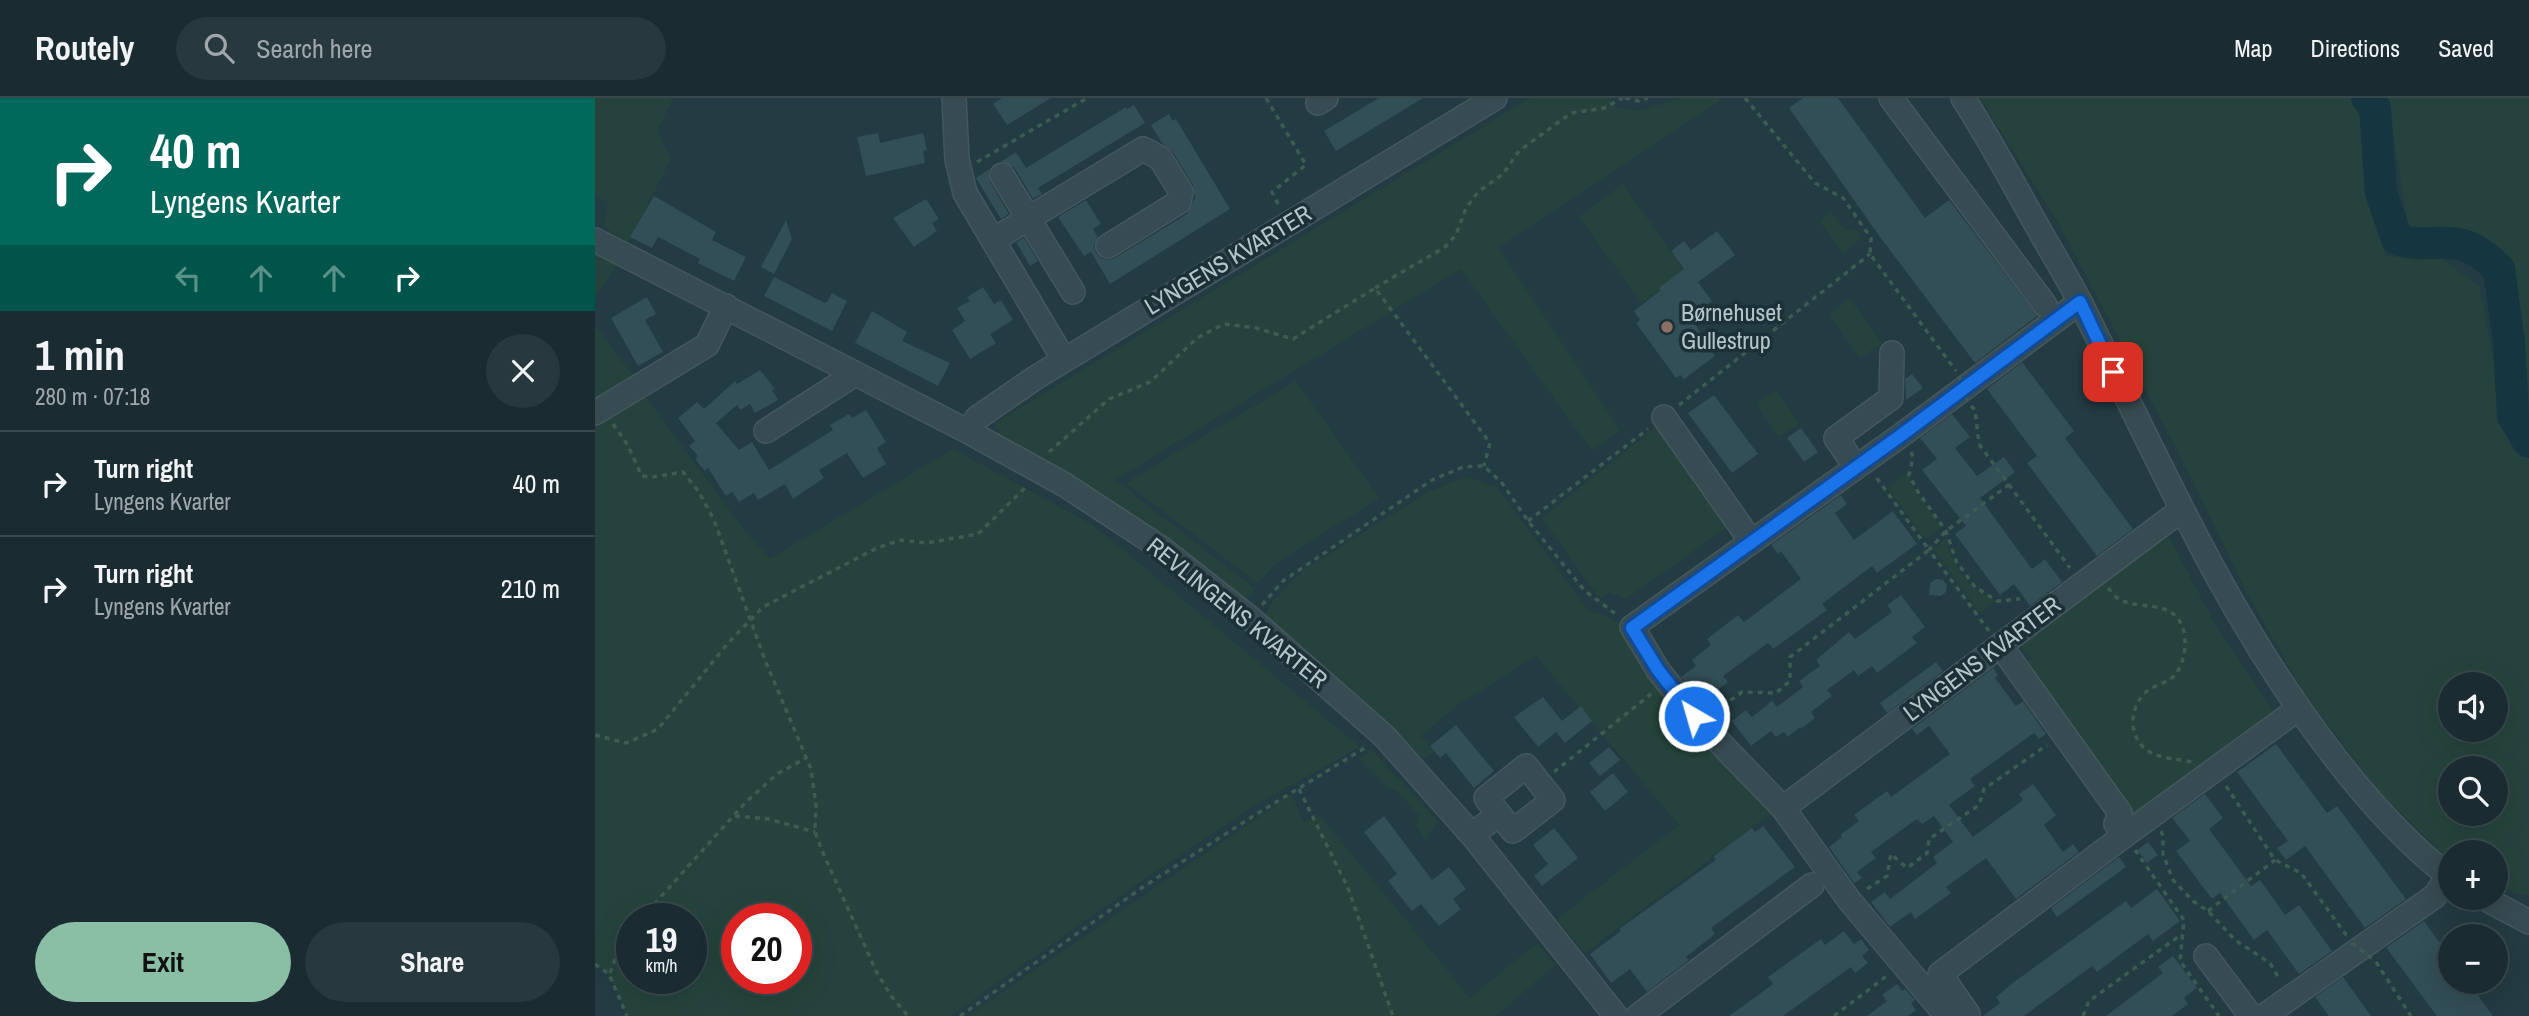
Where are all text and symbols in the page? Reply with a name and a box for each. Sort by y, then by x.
search box [176,17,666,80]
text: Routely [35,26,134,70]
icon: search [200,29,238,67]
text: Search here [256,31,372,66]
text: Map [2234,32,2272,64]
text: Directions [2310,32,2400,64]
text: Saved [2438,32,2494,64]
text: 40 m [150,117,242,183]
icon: right [35,126,126,217]
text: Lyngens Kvarter [150,180,340,223]
street label: LYNGENS KVARTER [1138,197,1317,322]
icon: left [169,259,207,297]
icon: ahead [242,259,280,297]
icon: ahead [315,259,353,297]
icon: right [388,259,426,297]
place label: Børnehuset Gullestrup [1681,296,1782,356]
marker: Børnehuset Gullestrup [1659,319,1675,335]
text: 1 min [35,327,125,383]
button: close [486,334,560,408]
pin [2083,342,2143,402]
icon: arrive [2094,353,2132,391]
text: 280 m · 07:18 [35,381,150,412]
text: Turn right [94,451,193,486]
icon: right [35,465,73,503]
text: 40 m [513,466,560,501]
text: Lyngens Kvarter [94,486,231,517]
street label: REVLINGENS KVARTER [1141,529,1335,695]
text: Turn right [94,556,193,591]
icon: right [35,570,73,608]
text: 210 m [501,571,560,606]
street label: LYNGENS KVARTER [1896,588,2067,728]
text: Lyngens Kvarter [94,591,231,622]
map controls [2438,672,2508,994]
button: sound [2438,672,2508,742]
position arrow [1657,679,1731,753]
button: search [2438,756,2508,826]
button: + [2438,840,2508,910]
speed limit sign: 20 [721,903,812,994]
text: 19 [646,916,677,963]
button: Exit [35,922,291,1002]
button: Share [305,922,560,1002]
button: − [2438,924,2508,994]
text: km/h [646,953,678,978]

